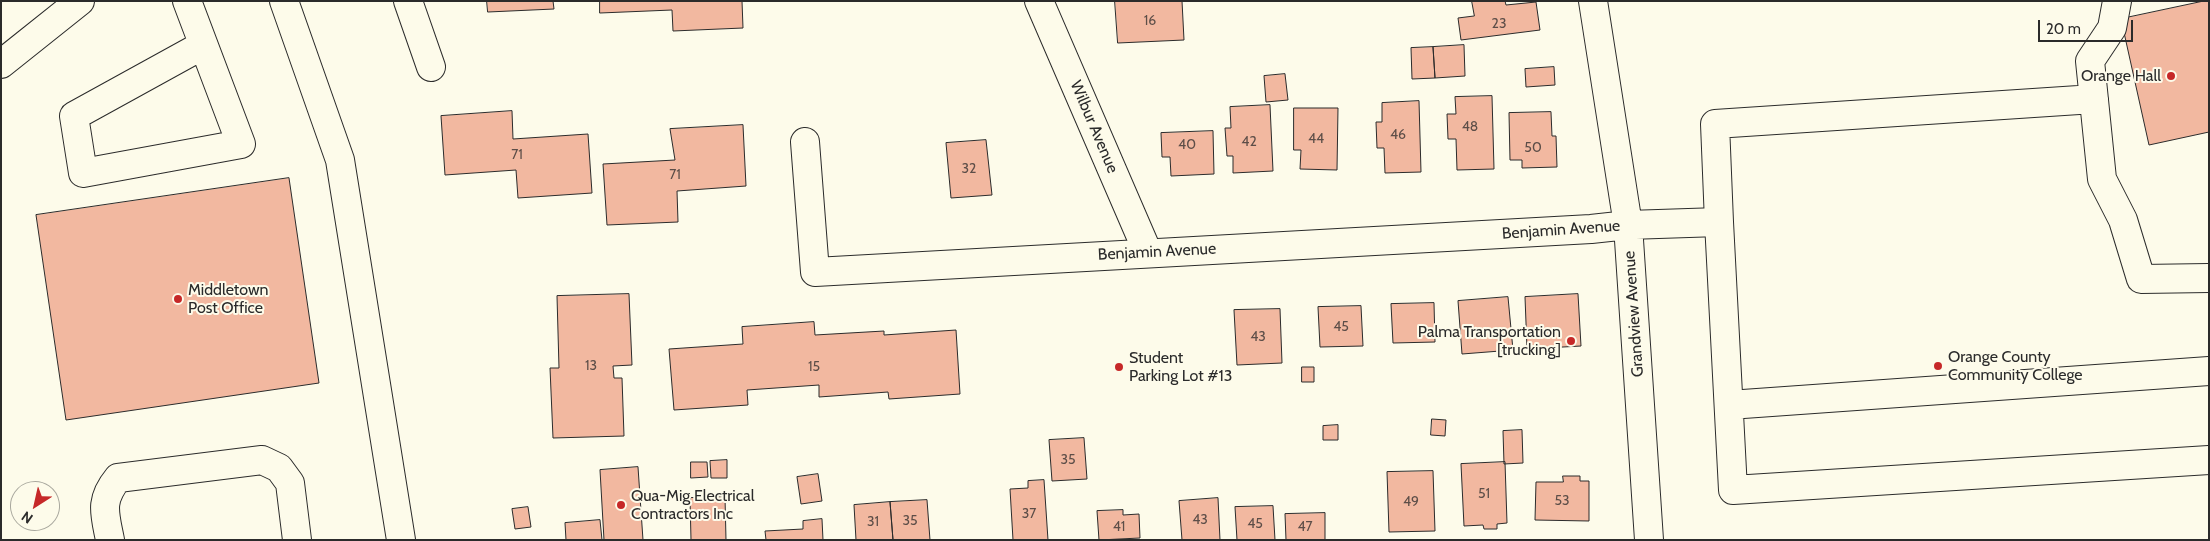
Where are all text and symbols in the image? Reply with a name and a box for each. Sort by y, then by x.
scale bar [2040,10,2135,42]
house number: 16 [1144,13,1156,29]
house number: 23 [1492,16,1506,32]
text: 20 m [2046,20,2081,38]
place label: Orange Hall [2081,66,2161,86]
marker: Orange Hall [2165,70,2177,82]
street label: Wilbur Avenue [1066,78,1122,176]
house number: 48 [1462,119,1478,135]
house number: 46 [1390,127,1406,143]
house number: 44 [1308,131,1324,147]
house number: 42 [1241,134,1257,150]
house number: 40 [1178,137,1196,153]
house number: 50 [1524,140,1542,156]
house number: 71 [511,147,523,163]
house number: 32 [962,161,976,177]
house number: 71 [669,167,681,183]
street label: Benjamin Avenue [1501,216,1621,244]
street label: Benjamin Avenue [1097,239,1217,265]
street label: Grandview Avenue [1620,250,1648,378]
place label: Middletown Post Office [188,280,268,318]
marker: Middletown Post Office [172,293,184,305]
house number: 45 [1333,319,1349,335]
place label: Palma Transportation [trucking] [1418,322,1561,360]
house number: 43 [1250,329,1266,345]
marker: Palma Transportation [trucking] [1565,335,1577,347]
place label: Orange County Community College [1948,347,2083,385]
place label: Student Parking Lot #13 [1129,348,1232,386]
house number: 13 [585,358,597,374]
house number: 15 [808,359,820,375]
marker: Orange County Community College [1932,360,1944,372]
marker: Student Parking Lot #13 [1113,361,1125,373]
house number: 35 [1060,452,1076,468]
north arrow [10,481,60,531]
place label: Qua-Mig Electrical Contractors Inc [631,486,754,524]
house number: 51 [1478,486,1490,502]
house number: 53 [1554,493,1570,509]
house number: 49 [1403,494,1419,510]
marker: Qua-Mig Electrical Contractors Inc [615,499,627,511]
house number: 37 [1022,506,1036,522]
text: N [18,507,36,528]
house number: 43 [1192,512,1208,528]
house number: 35 [902,513,918,529]
house number: 31 [867,514,879,530]
house number: 45 [1247,516,1263,532]
house number: 41 [1113,519,1125,535]
house number: 47 [1297,519,1313,535]

